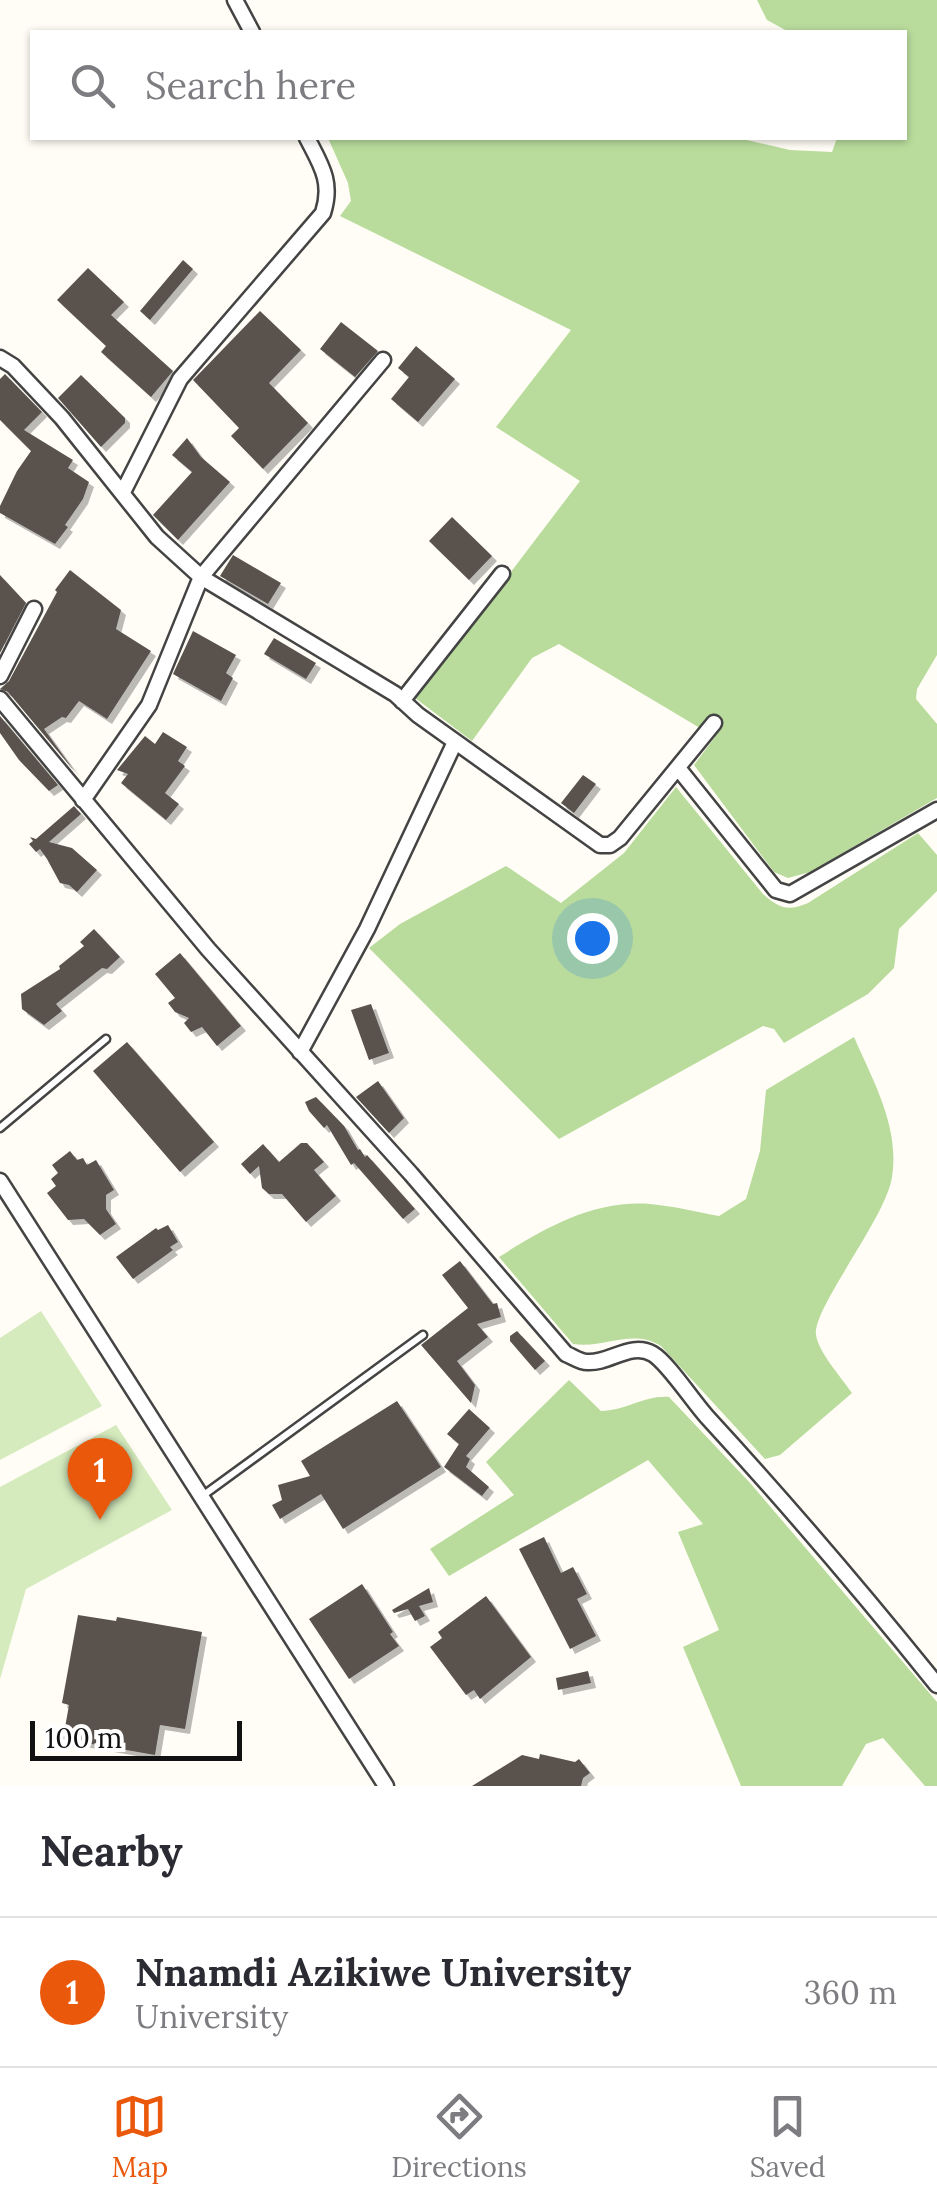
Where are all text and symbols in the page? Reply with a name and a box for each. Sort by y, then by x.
search box [30,30,907,140]
icon: search [65,58,120,113]
text: Search here [145,61,356,109]
your location [567,913,618,964]
pin: 1 [68,1438,132,1520]
scale bar [30,1716,242,1760]
text: 100 m [45,1720,122,1756]
text: Nearby [40,1824,183,1878]
text: Nnamdi Azikiwe University [135,1948,631,1996]
text: 1 [66,1972,79,2013]
text: 360 m [804,1972,897,2013]
text: University [135,1996,288,2037]
tab: Map [111,2089,168,2185]
tab: Directions [391,2089,527,2185]
tab: Saved [750,2089,826,2185]

